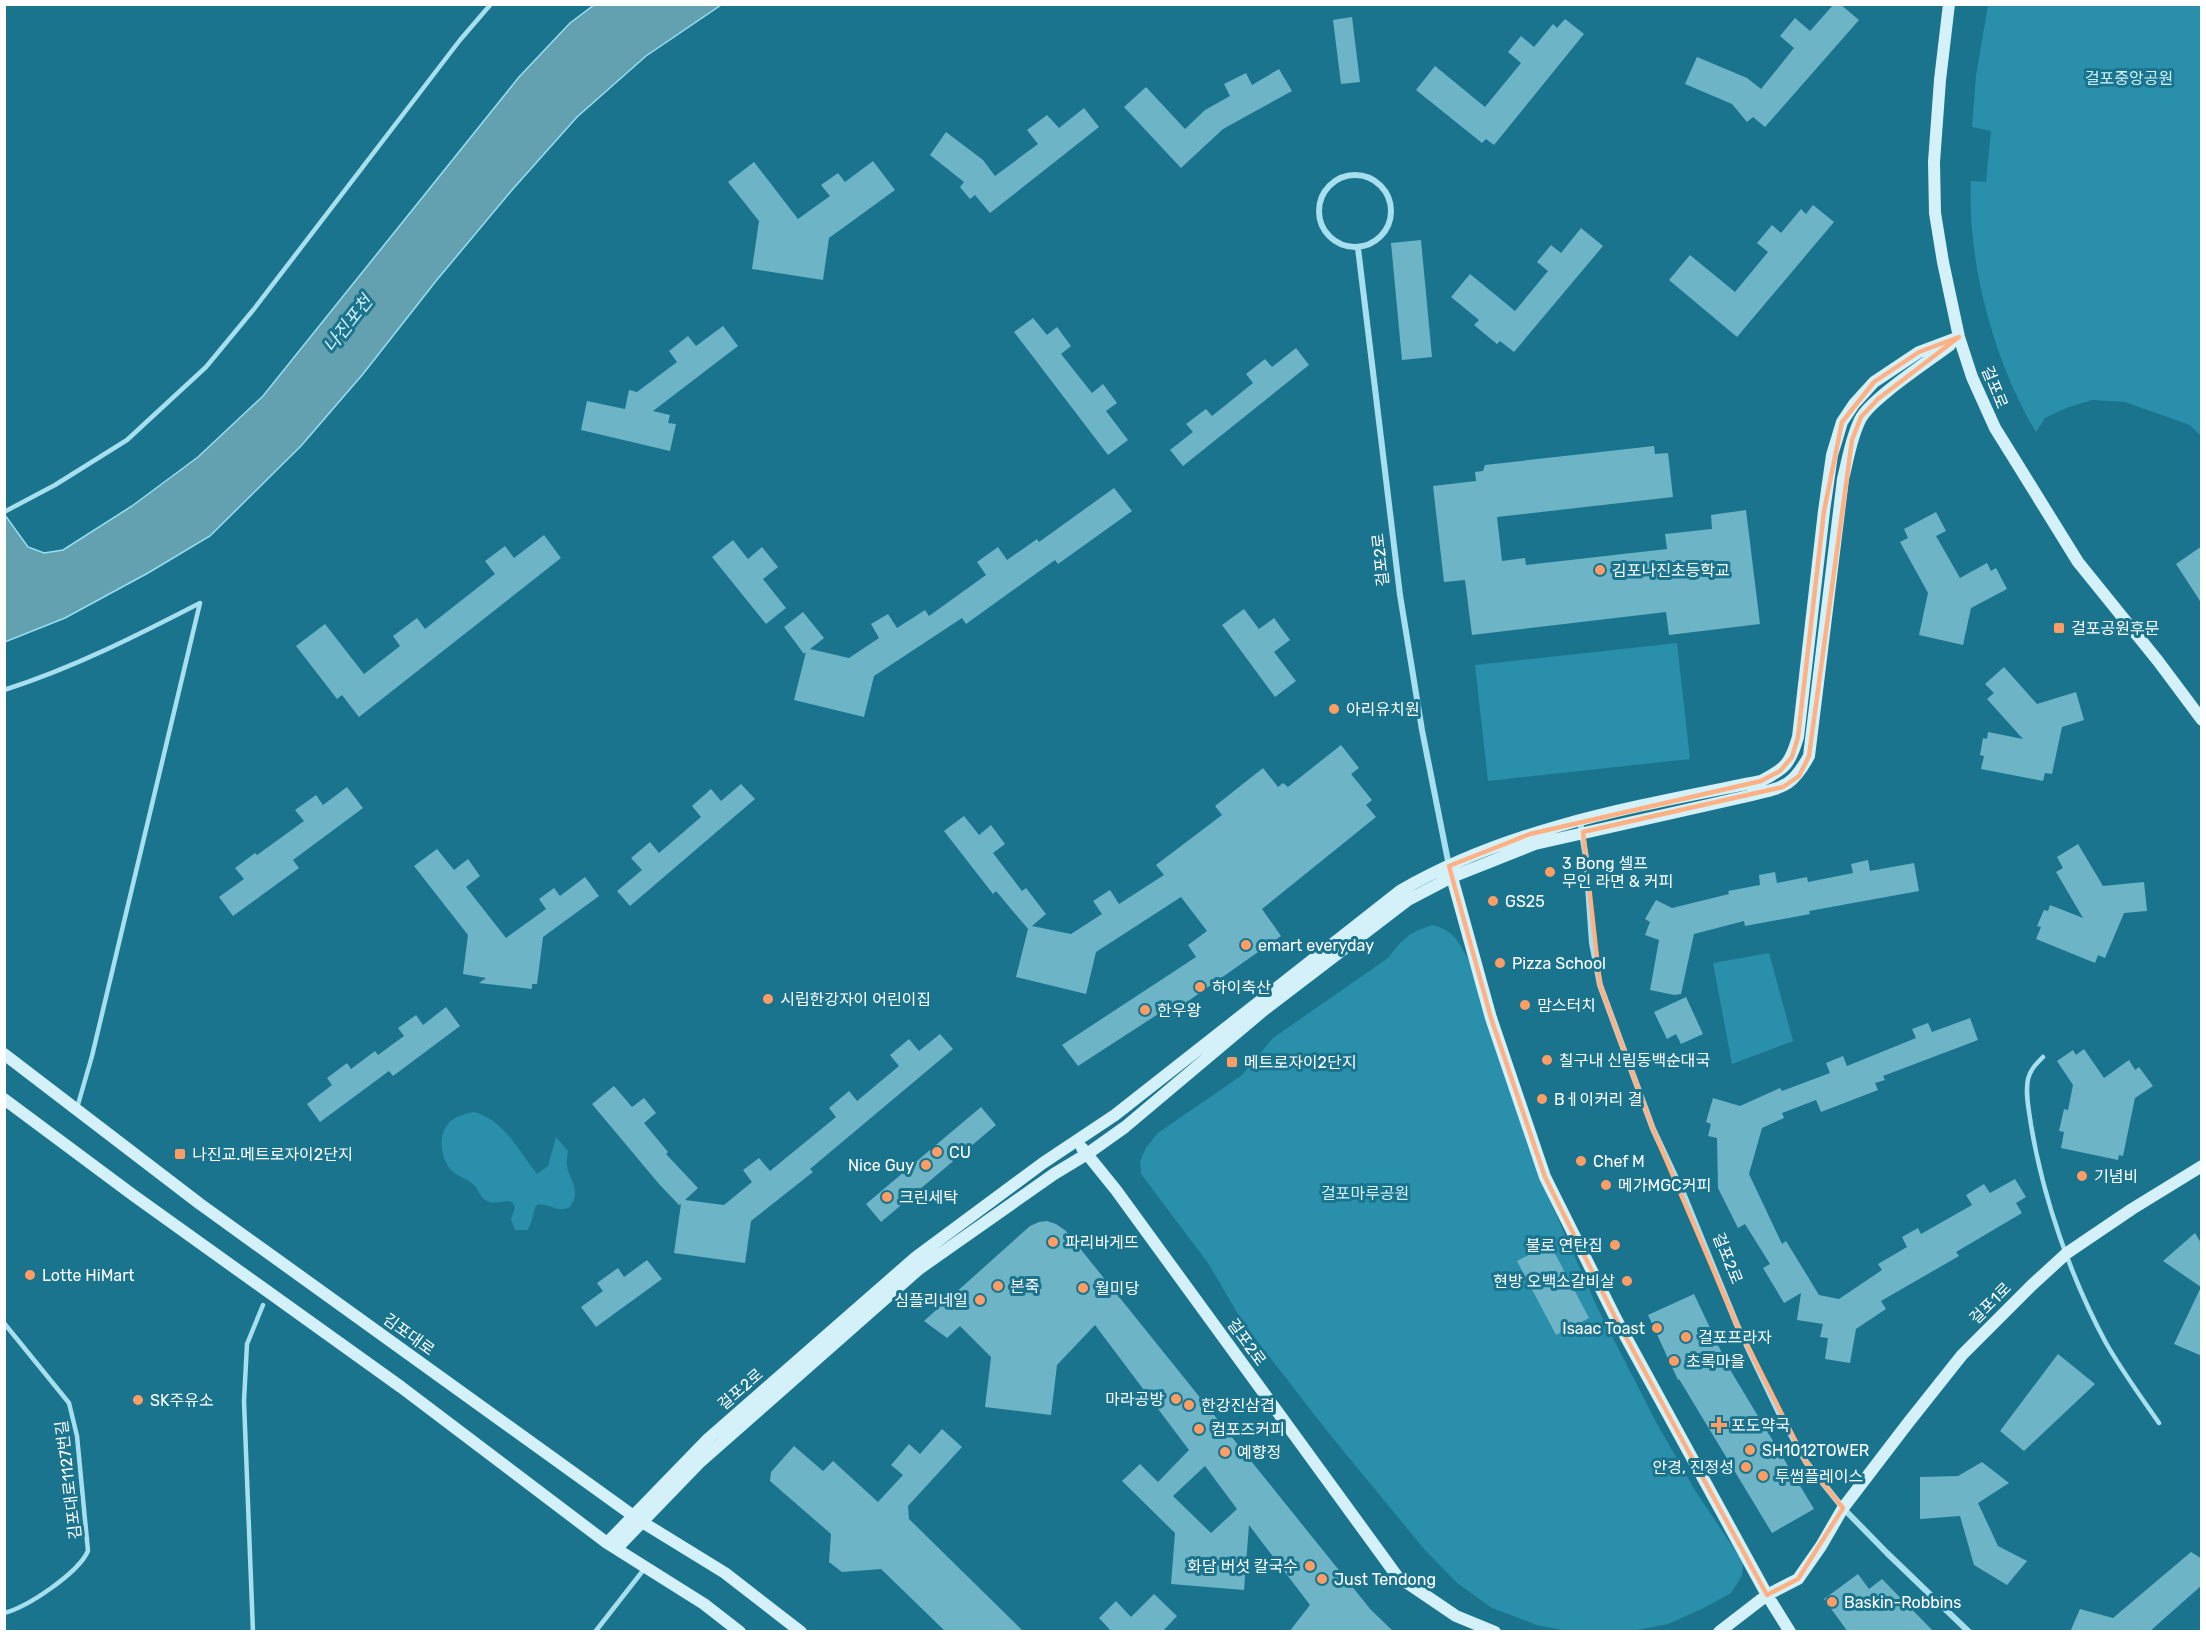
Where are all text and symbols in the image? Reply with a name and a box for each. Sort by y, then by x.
park label: 걸포중앙공원 [2085,69,2173,88]
water label: 나진포천 [319,289,379,357]
street label: 걸포로 [1977,363,2012,411]
street label: 걸포2로 [1368,532,1393,588]
place label: 김포나진초등학교 [1612,561,1730,580]
marker: 김포나진초등학교 [1593,563,1607,577]
place label: 걸포공원후문 [2071,619,2160,638]
marker: 걸포공원후문 [2052,621,2066,635]
place label: 아리유치원 [1346,700,1420,719]
marker: 아리유치원 [1327,702,1341,716]
place label: 3 Bong 셀프 무인 라면 & 커피 [1562,854,1673,891]
marker: 3 Bong 셀프 무인 라면 & 커피 [1543,865,1557,879]
place label: GS25 [1505,892,1545,911]
marker: GS25 [1486,894,1500,908]
place label: emart everyday [1258,936,1374,955]
marker: emart everyday [1239,938,1253,952]
place label: Pizza School [1512,954,1606,973]
marker: Pizza School [1493,956,1507,970]
place label: 하이축산 [1212,978,1271,997]
marker: 하이축산 [1193,980,1207,994]
place label: 시립한강자이 어린이집 [780,990,931,1009]
marker: 시립한강자이 어린이집 [761,992,775,1006]
place label: 맘스터치 [1537,996,1596,1015]
marker: 맘스터치 [1518,998,1532,1012]
place label: 한우왕 [1157,1001,1201,1020]
marker: 한우왕 [1138,1003,1152,1017]
place label: 칠구내 신림동백순대국 [1559,1051,1710,1070]
place label: 메트로자이2단지 [1244,1053,1356,1072]
marker: 칠구내 신림동백순대국 [1540,1053,1554,1067]
marker: 메트로자이2단지 [1225,1055,1239,1069]
place label: Bㅔ이커리 결 [1554,1090,1642,1109]
marker: Bㅔ이커리 결 [1535,1092,1549,1106]
place label: CU [949,1143,971,1162]
place label: 나진교.메트로자이2단지 [192,1145,353,1164]
marker: CU [930,1145,944,1159]
marker: 나진교.메트로자이2단지 [173,1147,187,1161]
place label: Chef M [1593,1152,1645,1171]
marker: Chef M [1574,1154,1588,1168]
place label: Nice Guy [848,1156,914,1175]
marker: Nice Guy [919,1158,933,1172]
place label: 기념비 [2094,1167,2138,1186]
marker: 기념비 [2075,1169,2089,1183]
place label: 메가MGC커피 [1618,1176,1711,1195]
marker: 메가MGC커피 [1599,1178,1613,1192]
park label: 걸포마루공원 [1321,1184,1409,1203]
place label: 크린세탁 [899,1188,958,1207]
marker: 크린세탁 [880,1190,894,1204]
street label: 걸포2로 [1709,1230,1746,1287]
place label: 파리바게뜨 [1065,1233,1139,1252]
marker: 파리바게뜨 [1046,1235,1060,1249]
place label: 불로 연탄집 [1525,1236,1603,1255]
marker: 불로 연탄집 [1608,1238,1622,1252]
place label: Lotte HiMart [42,1266,135,1285]
marker: Lotte HiMart [23,1268,37,1282]
place label: 현방 오백소갈비살 [1493,1272,1615,1291]
marker: 현방 오백소갈비살 [1620,1274,1634,1288]
place label: 본죽 [1010,1277,1039,1296]
street label: 걸포1로 [1966,1278,2015,1328]
marker: 본죽 [991,1279,1005,1293]
place label: 월미당 [1095,1279,1139,1298]
marker: 월미당 [1076,1281,1090,1295]
place label: 심플리네일 [894,1291,968,1310]
marker: 심플리네일 [973,1293,987,1307]
street label: 김포대로 [379,1309,438,1360]
street label: 걸포2로 [1223,1315,1270,1370]
place label: Isaac Toast [1562,1319,1645,1338]
marker: Isaac Toast [1650,1321,1664,1335]
place label: 걸포프라자 [1698,1328,1772,1347]
marker: 걸포프라자 [1679,1330,1693,1344]
place label: 초록마을 [1686,1352,1745,1371]
marker: 초록마을 [1667,1354,1681,1368]
street label: 걸포2로 [714,1364,767,1414]
place label: 마라공방 [1105,1390,1164,1409]
place label: SK주유소 [150,1391,214,1410]
marker: 마라공방 [1169,1392,1183,1406]
marker: SK주유소 [131,1393,145,1407]
place label: 한강진삼겹 [1201,1396,1275,1415]
marker: 한강진삼겹 [1182,1398,1196,1412]
place label: 포도약국 [1731,1416,1790,1435]
marker: 포도약국 [1712,1418,1726,1432]
street label: 김포대로1127번길 [52,1419,85,1540]
place label: 컴포즈커피 [1211,1420,1285,1439]
marker: 컴포즈커피 [1192,1422,1206,1436]
place label: SH1012TOWER [1762,1441,1869,1460]
place label: 예향정 [1237,1443,1281,1462]
marker: SH1012TOWER [1743,1443,1757,1457]
marker: 예향정 [1218,1445,1232,1459]
place label: 안경, 진정성 [1652,1458,1734,1477]
marker: 안경, 진정성 [1739,1460,1753,1474]
place label: 투썸플레이스 [1775,1467,1863,1486]
marker: 투썸플레이스 [1756,1469,1770,1483]
place label: 화담 버섯 칼국수 [1187,1557,1298,1576]
marker: 화담 버섯 칼국수 [1303,1559,1317,1573]
place label: Just Tendong [1334,1570,1436,1589]
marker: Just Tendong [1315,1572,1329,1586]
place label: Baskin-Robbins [1844,1593,1961,1612]
marker: Baskin-Robbins [1825,1595,1839,1609]

